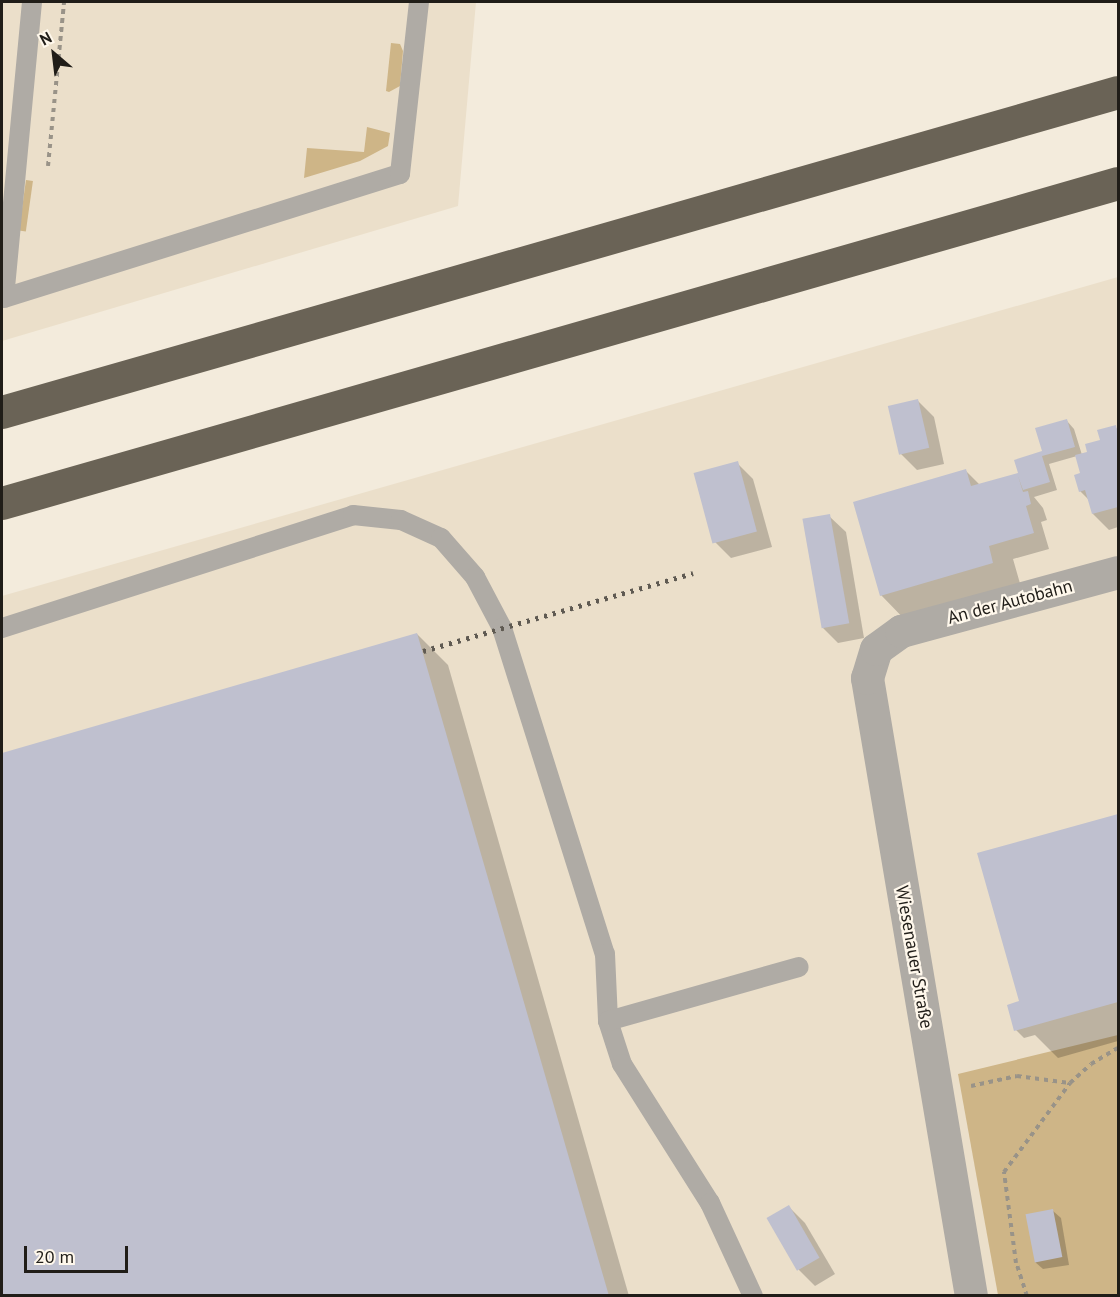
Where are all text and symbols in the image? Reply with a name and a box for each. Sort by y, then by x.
north arrow [24,24,84,84]
text: N [36,27,55,49]
street label: An der Autobahn [945,575,1075,629]
street label: Wiesenauer Straße [891,884,937,1030]
scale bar [27,1234,130,1272]
text: 20 m [35,1245,74,1268]

